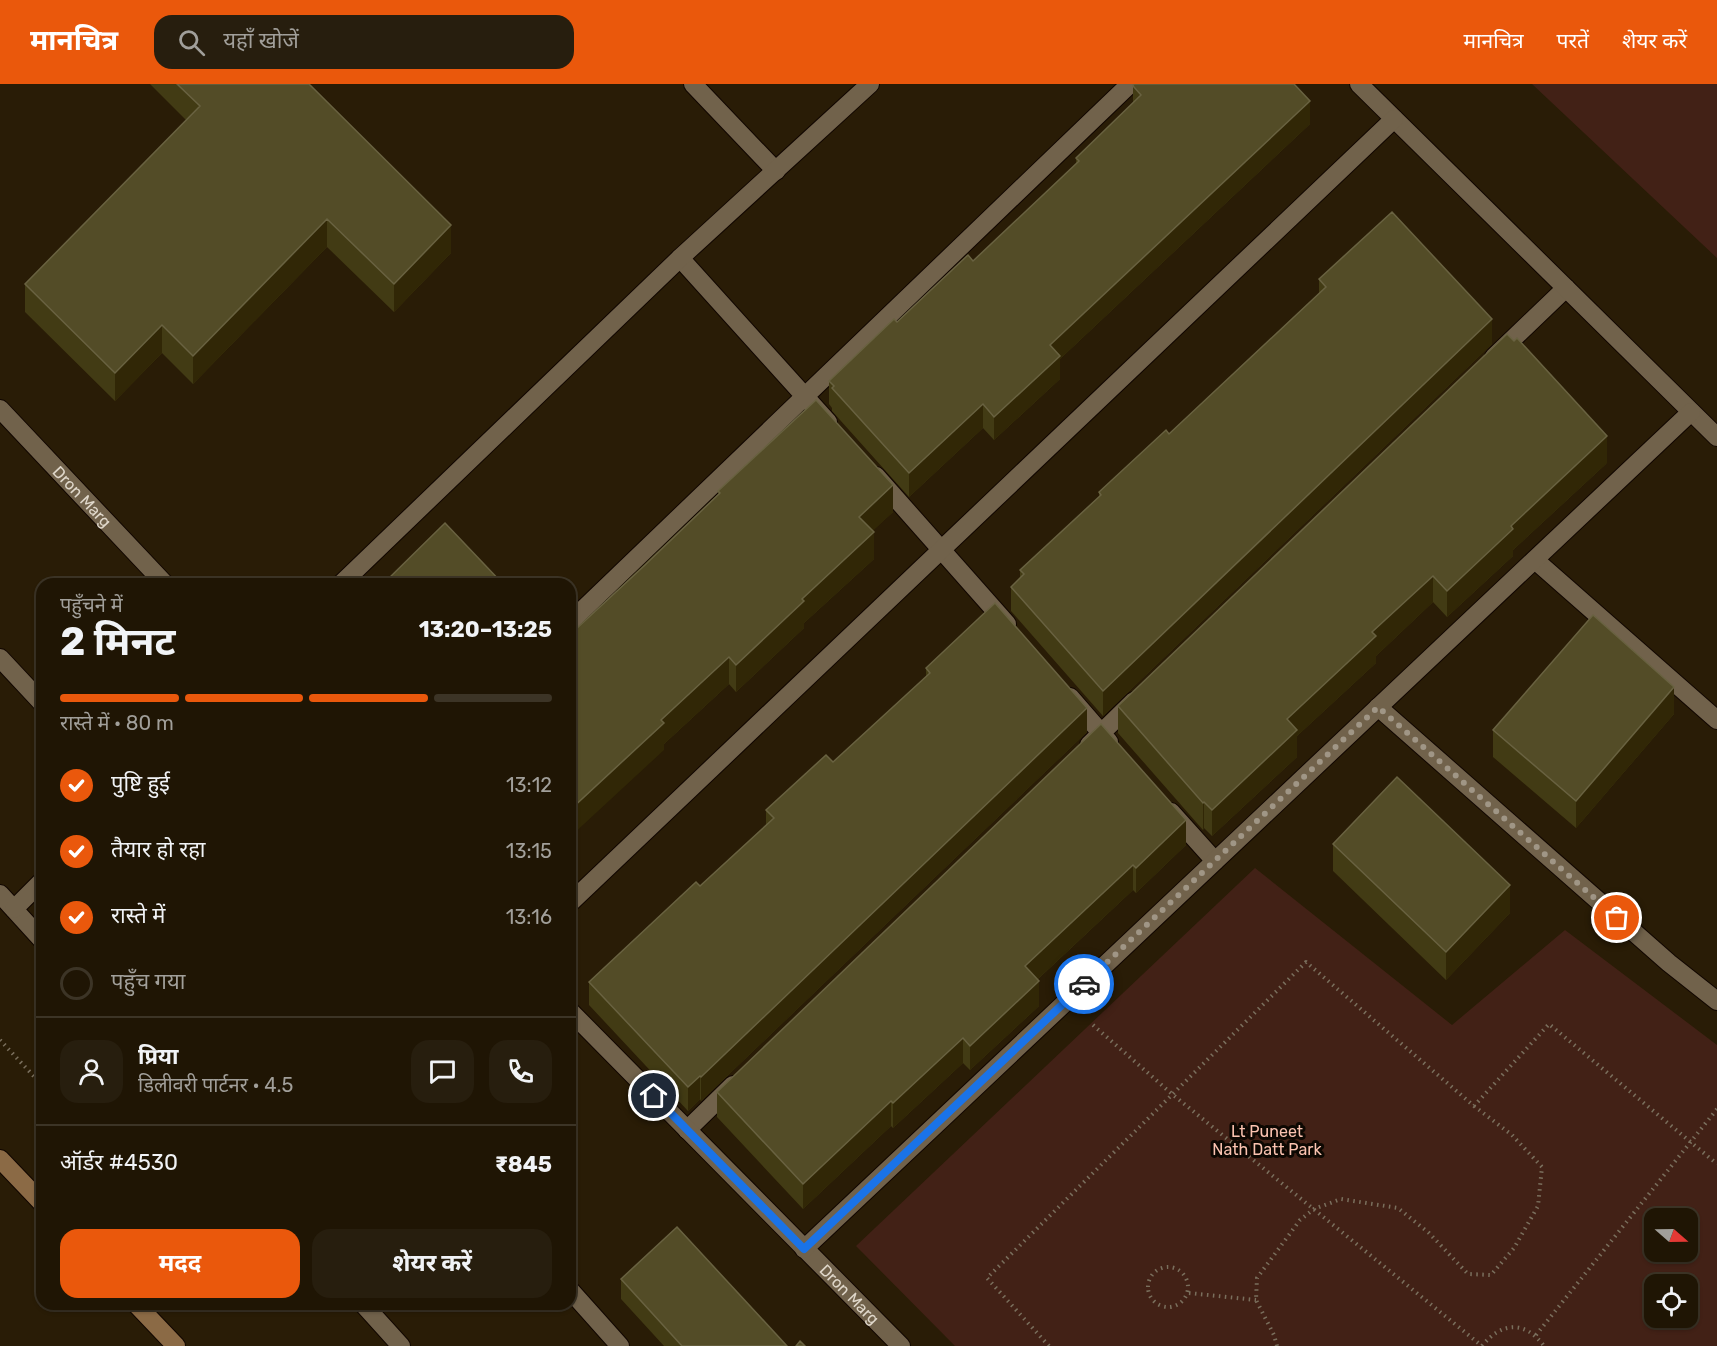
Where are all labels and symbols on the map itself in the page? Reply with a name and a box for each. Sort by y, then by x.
street label: Dron Marg [49,462,115,531]
pin [1591,892,1642,943]
courier [1054,954,1114,1014]
pin [628,1070,679,1121]
park label: Lt Puneet Nath Datt Park [1212,1122,1322,1159]
north arrow [1644,1208,1698,1262]
street label: Dron Marg [816,1260,883,1328]

